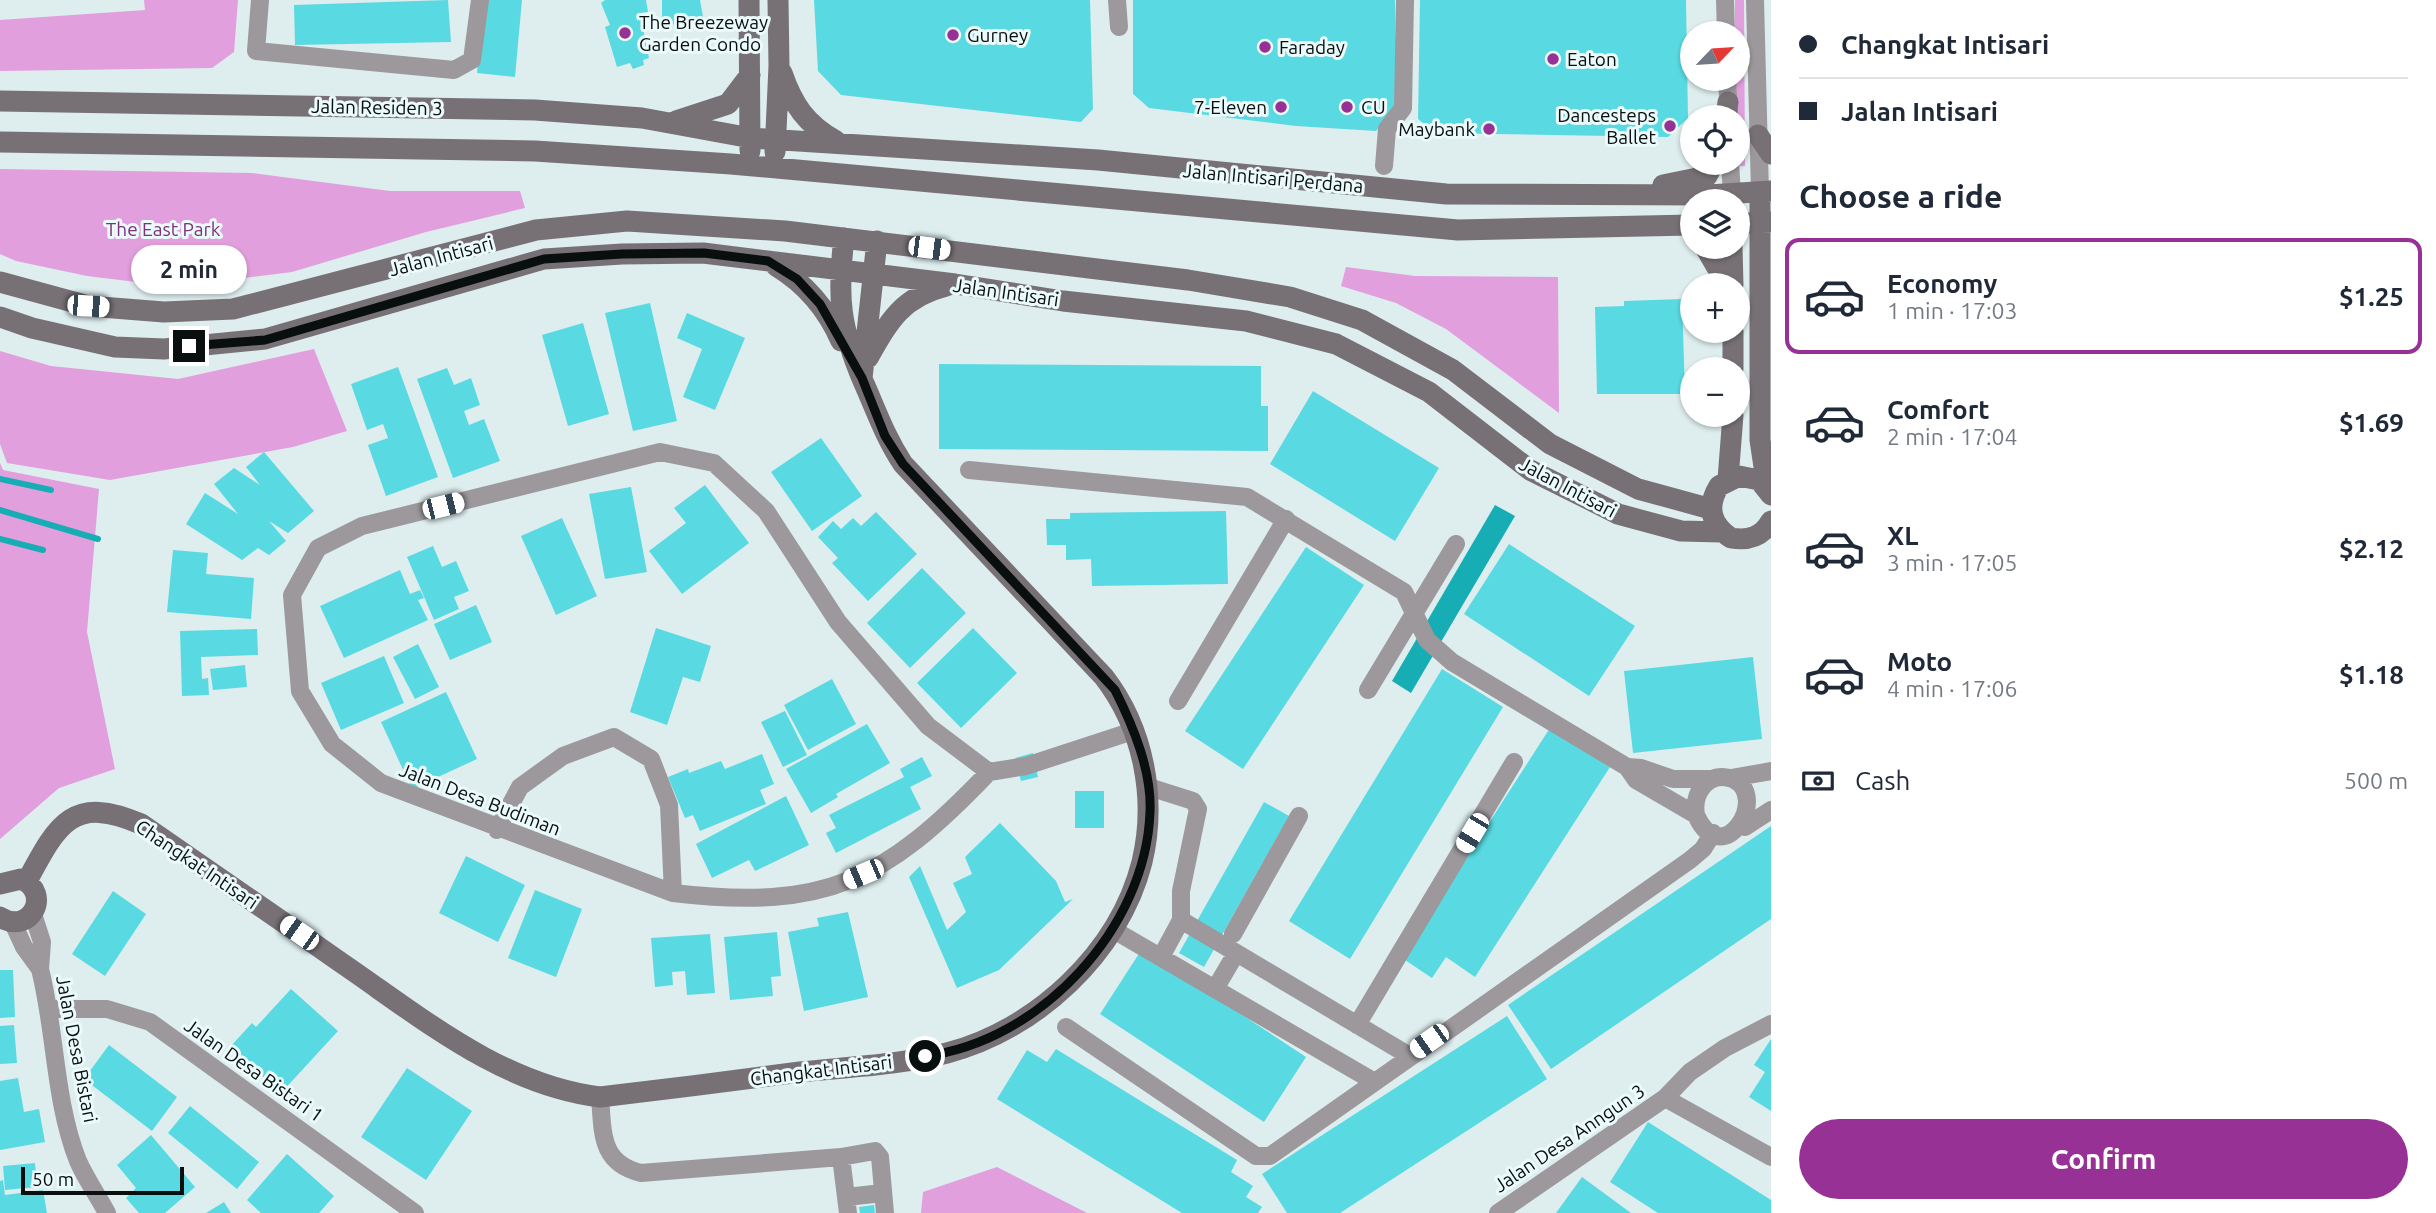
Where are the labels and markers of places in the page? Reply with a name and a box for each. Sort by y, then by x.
place label: The Breezeway Garden Condo [639,11,768,55]
place label: Gurney [967,24,1028,46]
marker: The Breezeway Garden Condo [617,25,633,41]
marker: Gurney [945,27,961,43]
place label: Faraday [1279,36,1345,58]
marker: Faraday [1257,39,1273,55]
place label: Eaton [1567,48,1617,70]
marker: Eaton [1545,51,1561,67]
place label: 7-Eleven [1194,96,1267,118]
place label: CU [1361,96,1386,118]
marker: 7-Eleven [1273,99,1289,115]
marker: CU [1339,99,1355,115]
place label: Dancesteps Ballet [1557,104,1657,148]
place label: Maybank [1398,118,1475,140]
marker: Dancesteps Ballet [1662,118,1678,134]
marker: Maybank [1481,121,1497,137]

